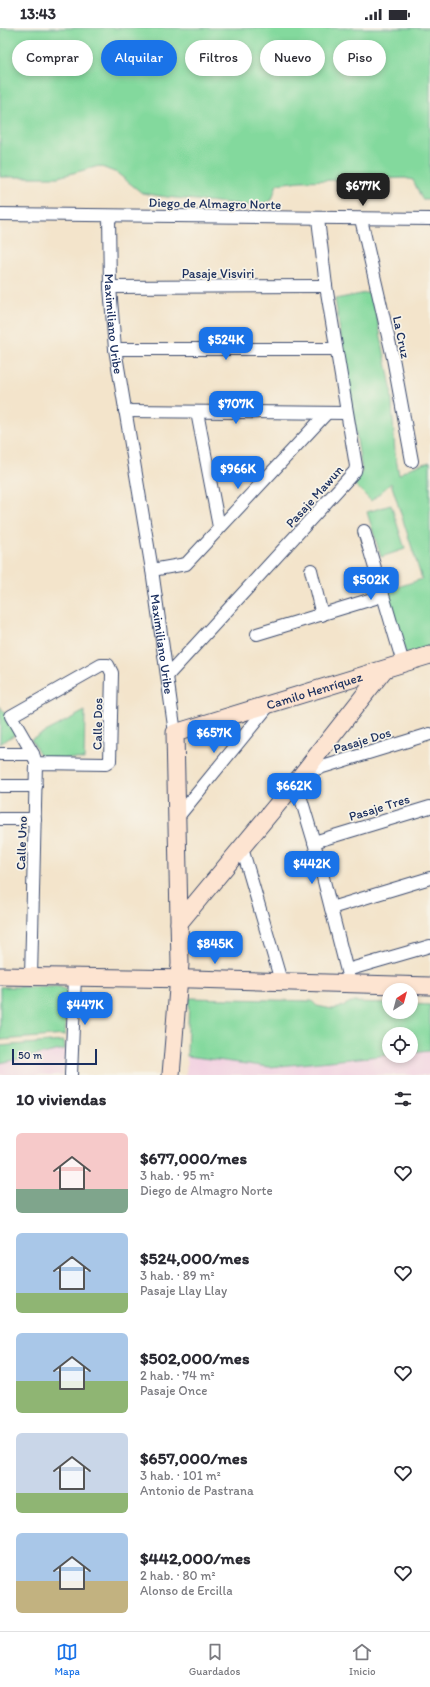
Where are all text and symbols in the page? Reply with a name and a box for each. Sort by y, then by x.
text: 13:43 [20,5,56,23]
chip: Comprar [12,40,93,76]
chip: Alquilar [101,40,177,76]
chip: Filtros [185,40,252,76]
chip: Nuevo [260,40,325,76]
chip: Piso [333,40,386,76]
pin: $677K [335,173,391,207]
text: $677K [346,178,380,193]
street label: Diego de Almagro Norte [149,195,281,212]
street label: Pasaje Visviri [182,266,254,281]
street label: Maximiliano Uribe [102,274,126,375]
street label: La Cruz [390,315,413,360]
pin: $524K [198,327,254,361]
text: $524K [208,332,244,347]
pin: $707K [208,391,264,425]
text: $707K [218,396,254,411]
pin: $966K [210,456,266,490]
text: $966K [220,461,256,476]
street label: Pasaje Mawun [282,462,347,531]
pin: $502K [343,567,399,601]
text: $502K [353,572,389,587]
street label: Maximiliano Uribe [147,593,176,695]
street label: Camilo Henríquez [264,669,364,713]
street label: Calle Dos [90,698,105,750]
pin: $657K [186,720,242,754]
text: $657K [196,725,232,740]
street label: Pasaje Dos [332,725,393,756]
pin: $662K [266,773,322,807]
text: $662K [276,778,312,793]
street label: Pasaje Tres [347,791,412,824]
street label: Calle Uno [13,815,30,870]
pin: $442K [284,851,340,885]
text: $442K [293,856,331,871]
pin: $845K [187,931,243,965]
text: $845K [197,936,233,951]
north arrow [382,983,418,1019]
map controls [382,983,418,1063]
pin: $447K [57,992,113,1026]
text: $447K [67,997,103,1012]
button: locate [382,1027,418,1063]
scale bar [12,1047,97,1066]
text: 50 m [18,1049,42,1062]
icon: filters [392,1088,414,1110]
text: 10 viviendas [16,1089,106,1109]
text: $677,000/mes [140,1148,247,1168]
icon: home [48,1149,96,1197]
icon: heart [392,1162,414,1184]
text: 3 hab. · 95 m² [140,1168,214,1183]
text: Diego de Almagro Norte [140,1183,273,1198]
text: $524,000/mes [140,1248,249,1268]
icon: home [48,1249,96,1297]
icon: heart [392,1262,414,1284]
text: 3 hab. · 89 m² [140,1268,215,1283]
text: Pasaje Llay Llay [140,1283,227,1298]
text: $502,000/mes [140,1348,250,1368]
icon: home [48,1349,96,1397]
icon: heart [392,1362,414,1384]
text: 2 hab. · 74 m² [140,1368,215,1383]
text: Pasaje Once [140,1383,207,1398]
text: $657,000/mes [140,1448,248,1468]
icon: home [48,1449,96,1497]
icon: heart [392,1462,414,1484]
text: 3 hab. · 101 m² [140,1468,221,1483]
text: Antonio de Pastrana [140,1483,254,1498]
text: $442,000/mes [140,1548,251,1568]
icon: home [48,1549,96,1597]
icon: heart [392,1562,414,1584]
text: 2 hab. · 80 m² [140,1568,216,1583]
text: Alonso de Ercilla [140,1583,233,1598]
tab: Mapa [54,1641,80,1678]
tab: Guardados [189,1641,240,1678]
tab: Inicio [349,1641,376,1678]

